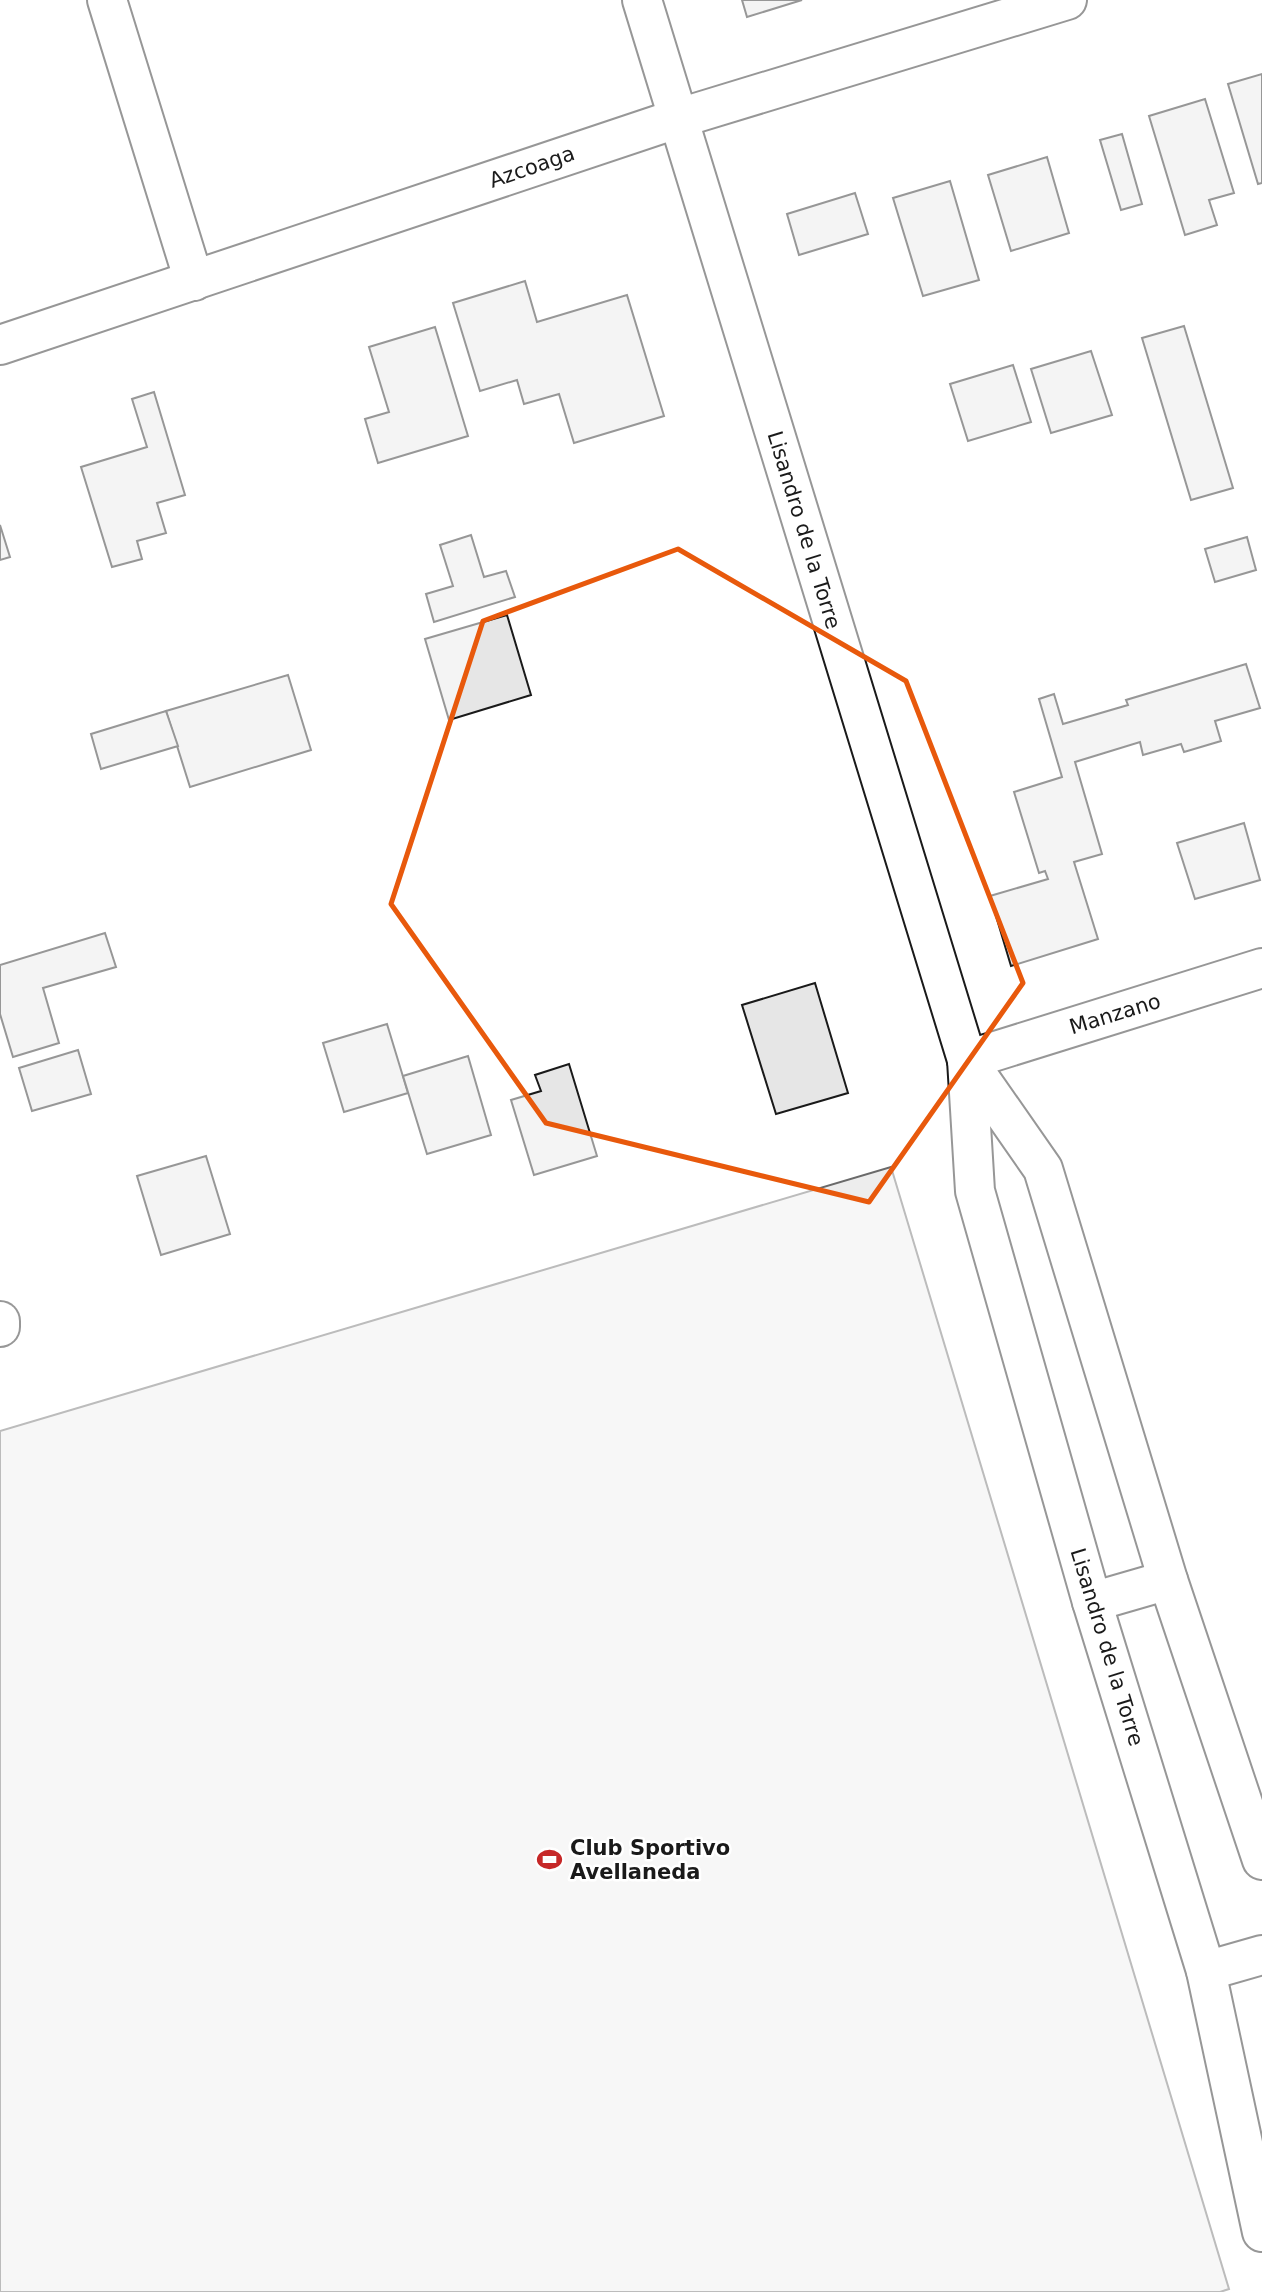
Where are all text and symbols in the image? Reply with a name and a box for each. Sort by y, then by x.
street label: Azcoaga [486,141,578,193]
street label: Lisandro de la Torre [762,428,846,632]
street label: Manzano [1066,989,1164,1039]
street label: Lisandro de la Torre [1065,1545,1149,1749]
place label: Club Sportivo Avellaneda [570,1836,730,1884]
sports icon: Club Sportivo Avellaneda [536,1846,564,1874]

